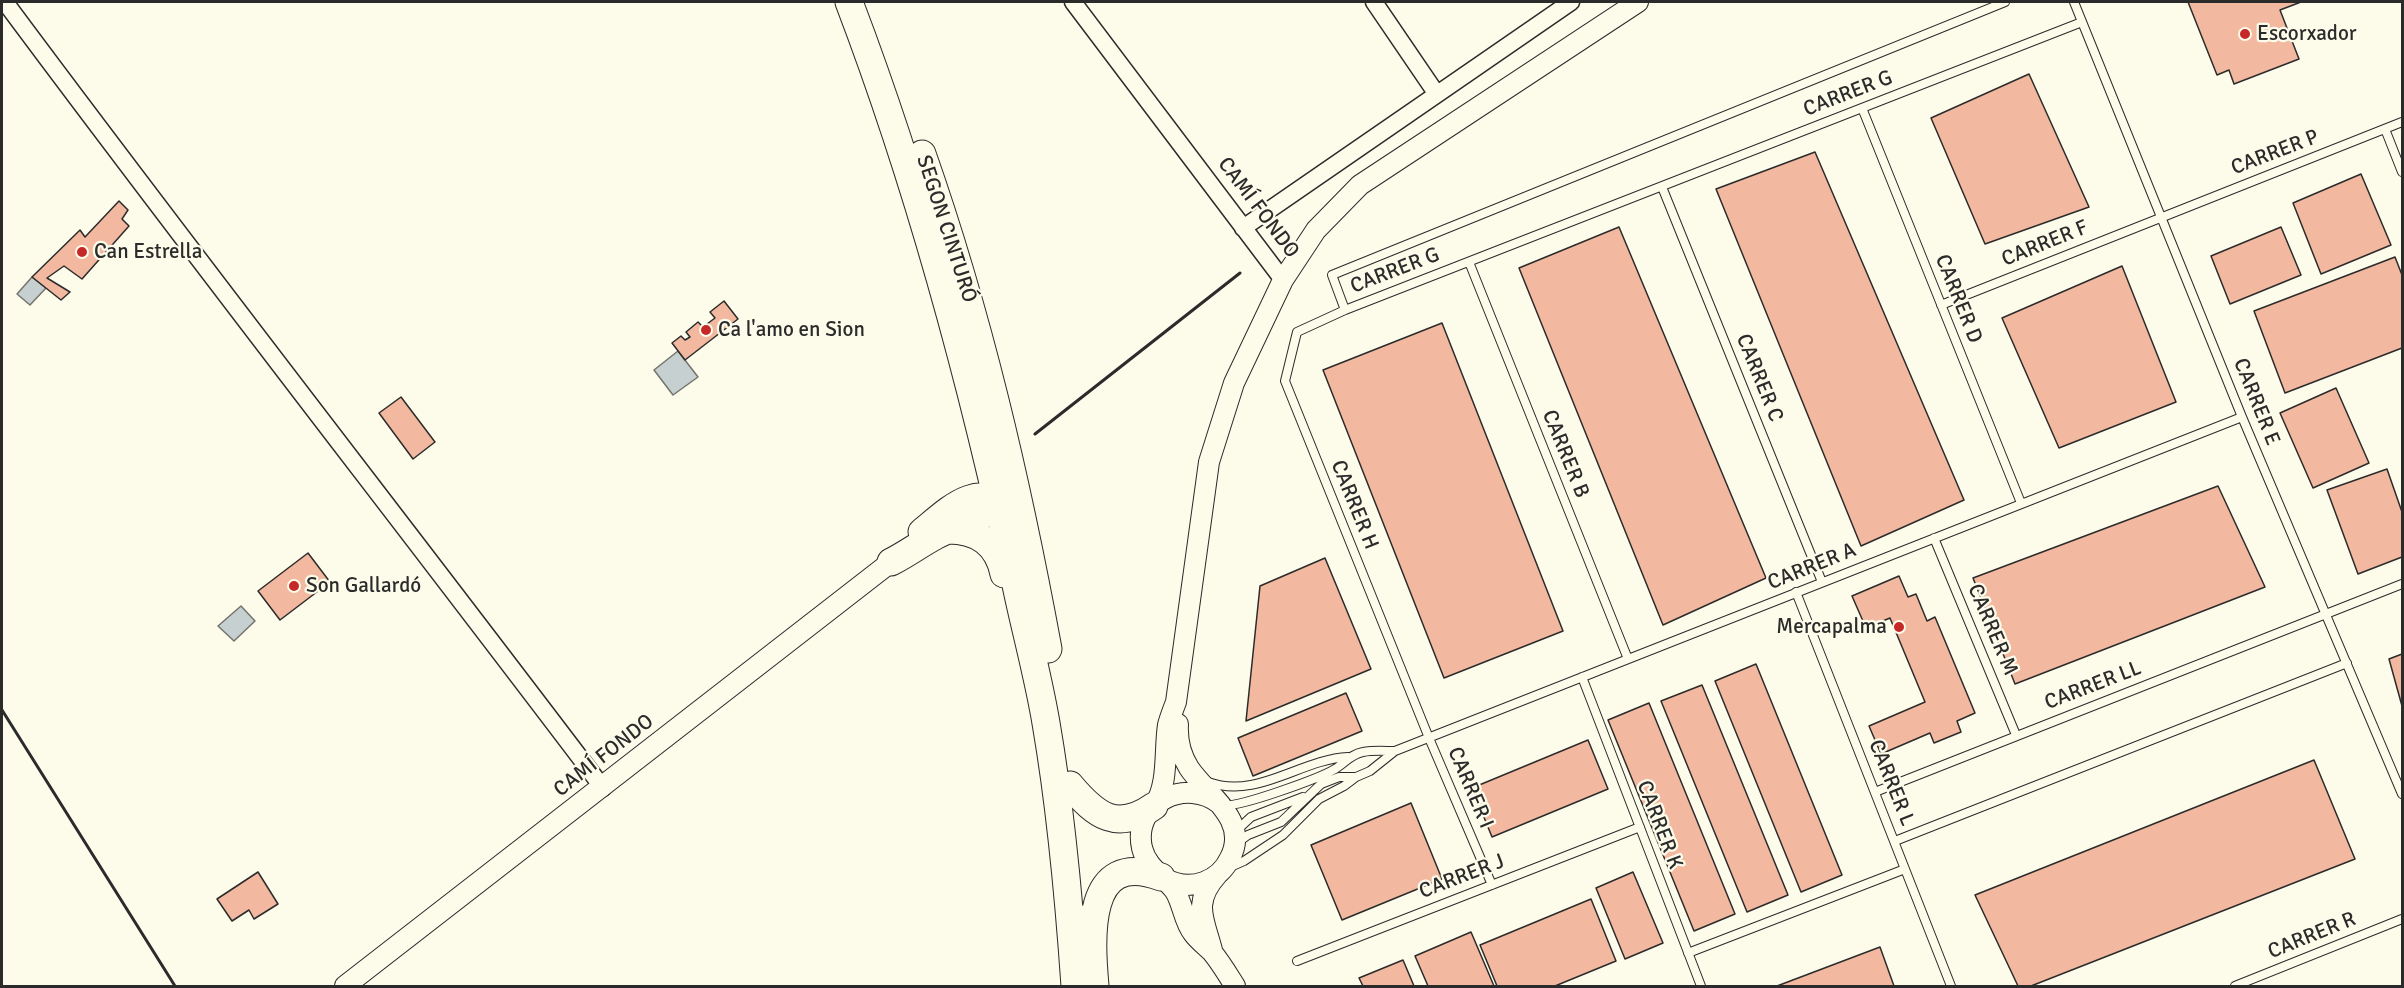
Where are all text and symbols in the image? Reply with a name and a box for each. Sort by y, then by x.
place label: Escorxador [2257,21,2357,47]
marker: Escorxador [2238,27,2252,41]
street label: CARRER G [1800,66,1896,122]
street label: CARRER P [2228,125,2322,181]
street label: SEGON CINTURÓ [910,152,982,306]
street label: CAMÍ FONDO [1212,153,1304,263]
street label: CARRER F [1998,215,2092,273]
place label: Can Estrella [94,239,202,265]
street label: CARRER G [1347,243,1443,299]
marker: Can Estrella [75,245,89,259]
street label: CARRER D [1929,251,1987,347]
place label: Ca l'amo en Sion [718,317,865,343]
marker: Ca l'amo en Sion [699,323,713,337]
street label: CARRER C [1730,330,1788,426]
street label: CARRER E [2227,355,2285,449]
street label: CARRER B [1536,406,1594,502]
street label: CARRER H [1325,457,1383,553]
street label: CARRER A [1764,538,1860,596]
place label: Son Gallardó [306,573,421,599]
marker: Son Gallardó [287,579,301,593]
street label: CARRER M [1961,581,2023,679]
place label: Mercapalma [1776,614,1887,640]
marker: Mercapalma [1892,620,1906,634]
street label: CARRER LL [2041,656,2145,716]
street label: CAMÍ FONDO [549,709,659,803]
street label: CARRER L [1862,736,1920,830]
street label: CARRER I [1442,743,1498,833]
street label: CARRER K [1631,777,1687,873]
street label: CARRER J [1416,849,1508,905]
street label: CARRER R [2264,907,2360,965]

